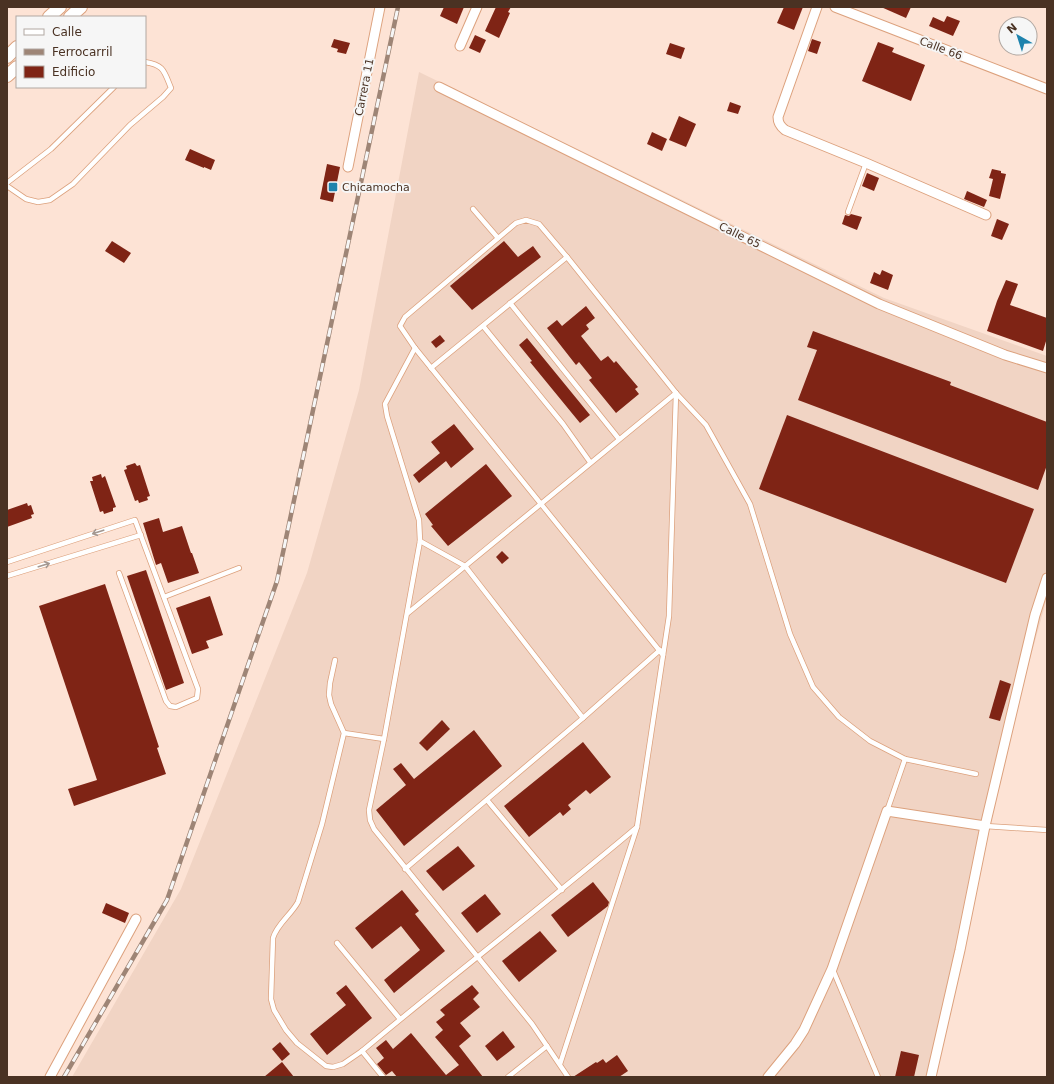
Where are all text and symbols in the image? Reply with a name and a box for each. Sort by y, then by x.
legend [16,16,146,88]
north arrow [998,16,1038,56]
text: N [1004,21,1020,37]
text: Calle [52,25,82,39]
street label: Calle 66 [918,34,964,63]
text: Ferrocarril [52,45,113,59]
street label: Carrera 11 [353,57,376,117]
text: Edificio [52,65,95,79]
marker: Chicamocha [327,181,339,193]
place label: Chicamocha [342,181,410,194]
street label: Calle 65 [717,220,763,251]
one-way arrow [92,529,105,536]
one-way arrow [38,561,51,568]

